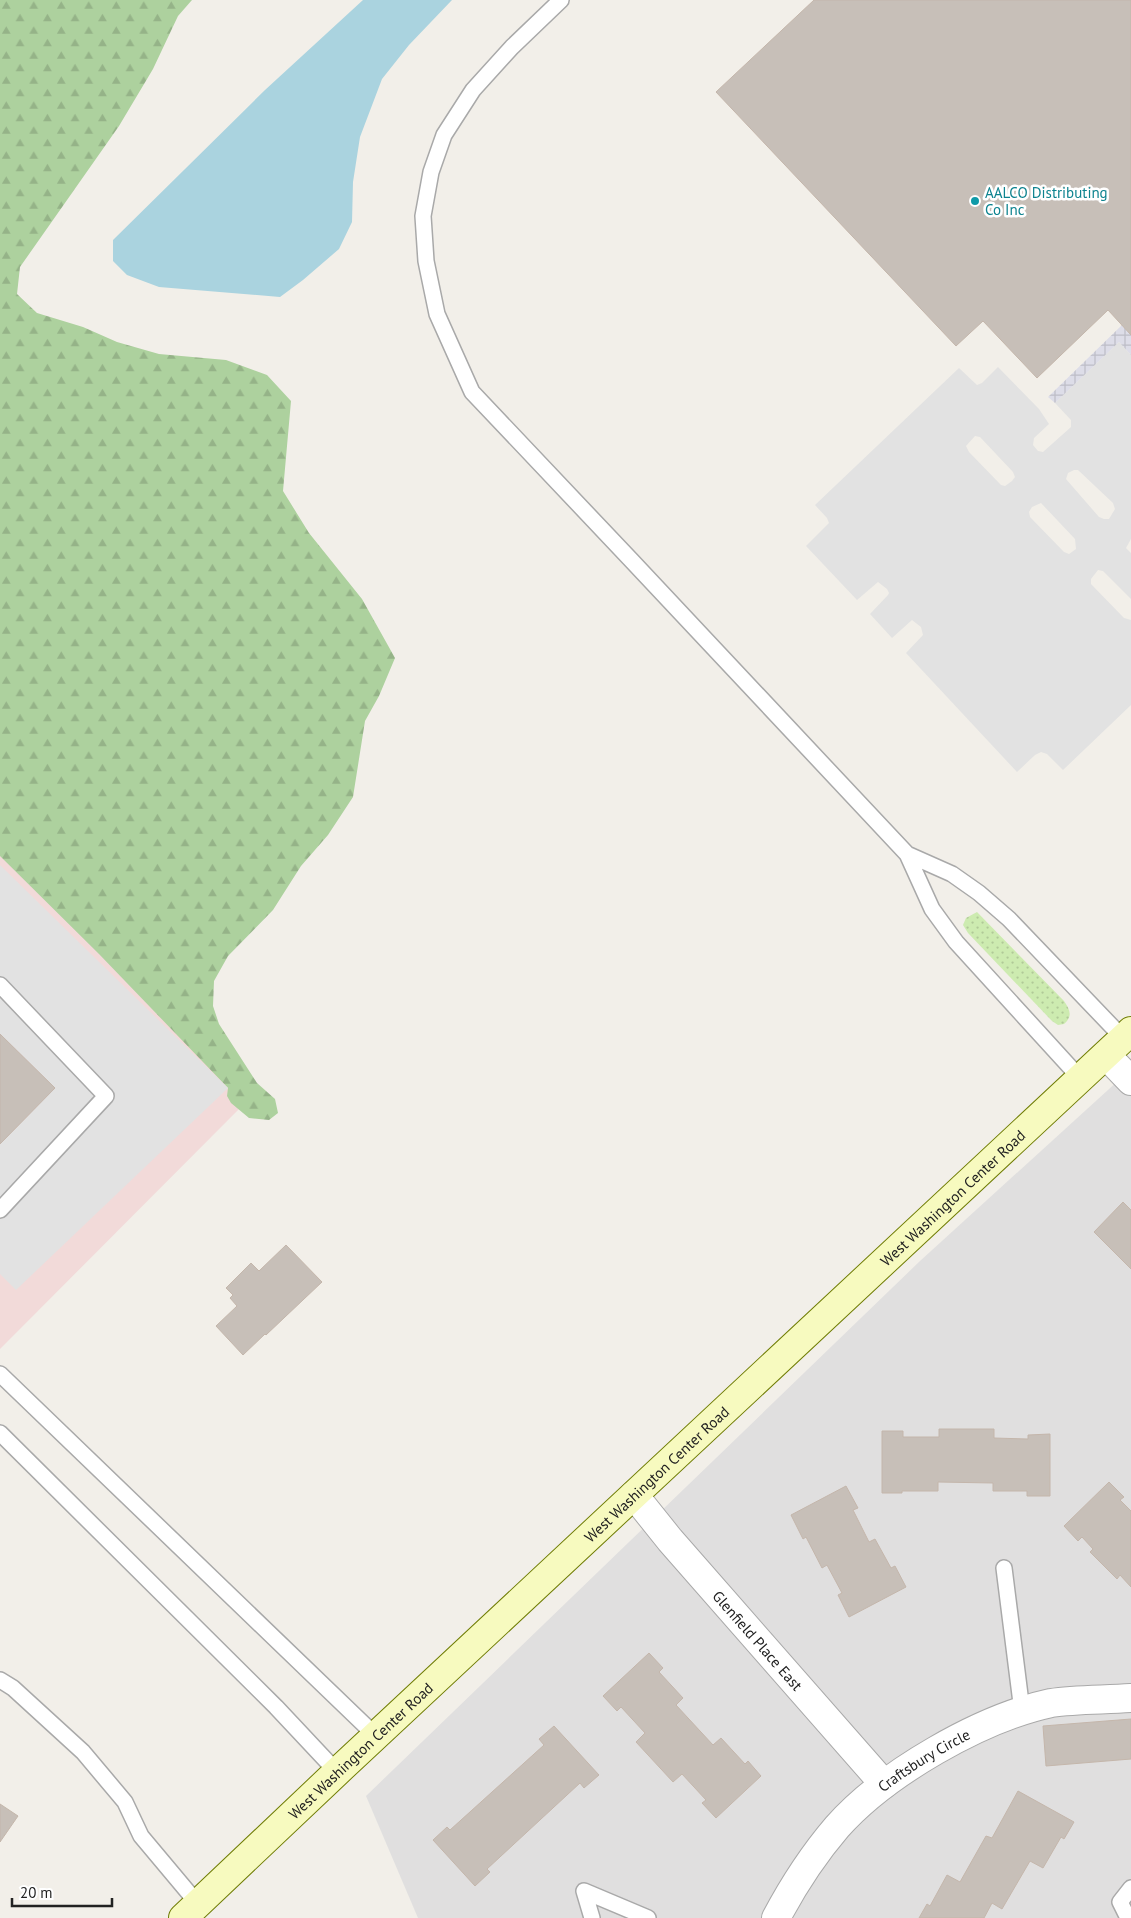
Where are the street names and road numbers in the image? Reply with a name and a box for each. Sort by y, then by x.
street label: West Washington Center Road [876,1125,1029,1270]
street label: West Washington Center Road [580,1402,733,1546]
street label: Glenfield Place East [709,1586,807,1694]
street label: West Washington Center Road [284,1678,437,1823]
street label: Craftsbury Circle [874,1724,973,1796]

